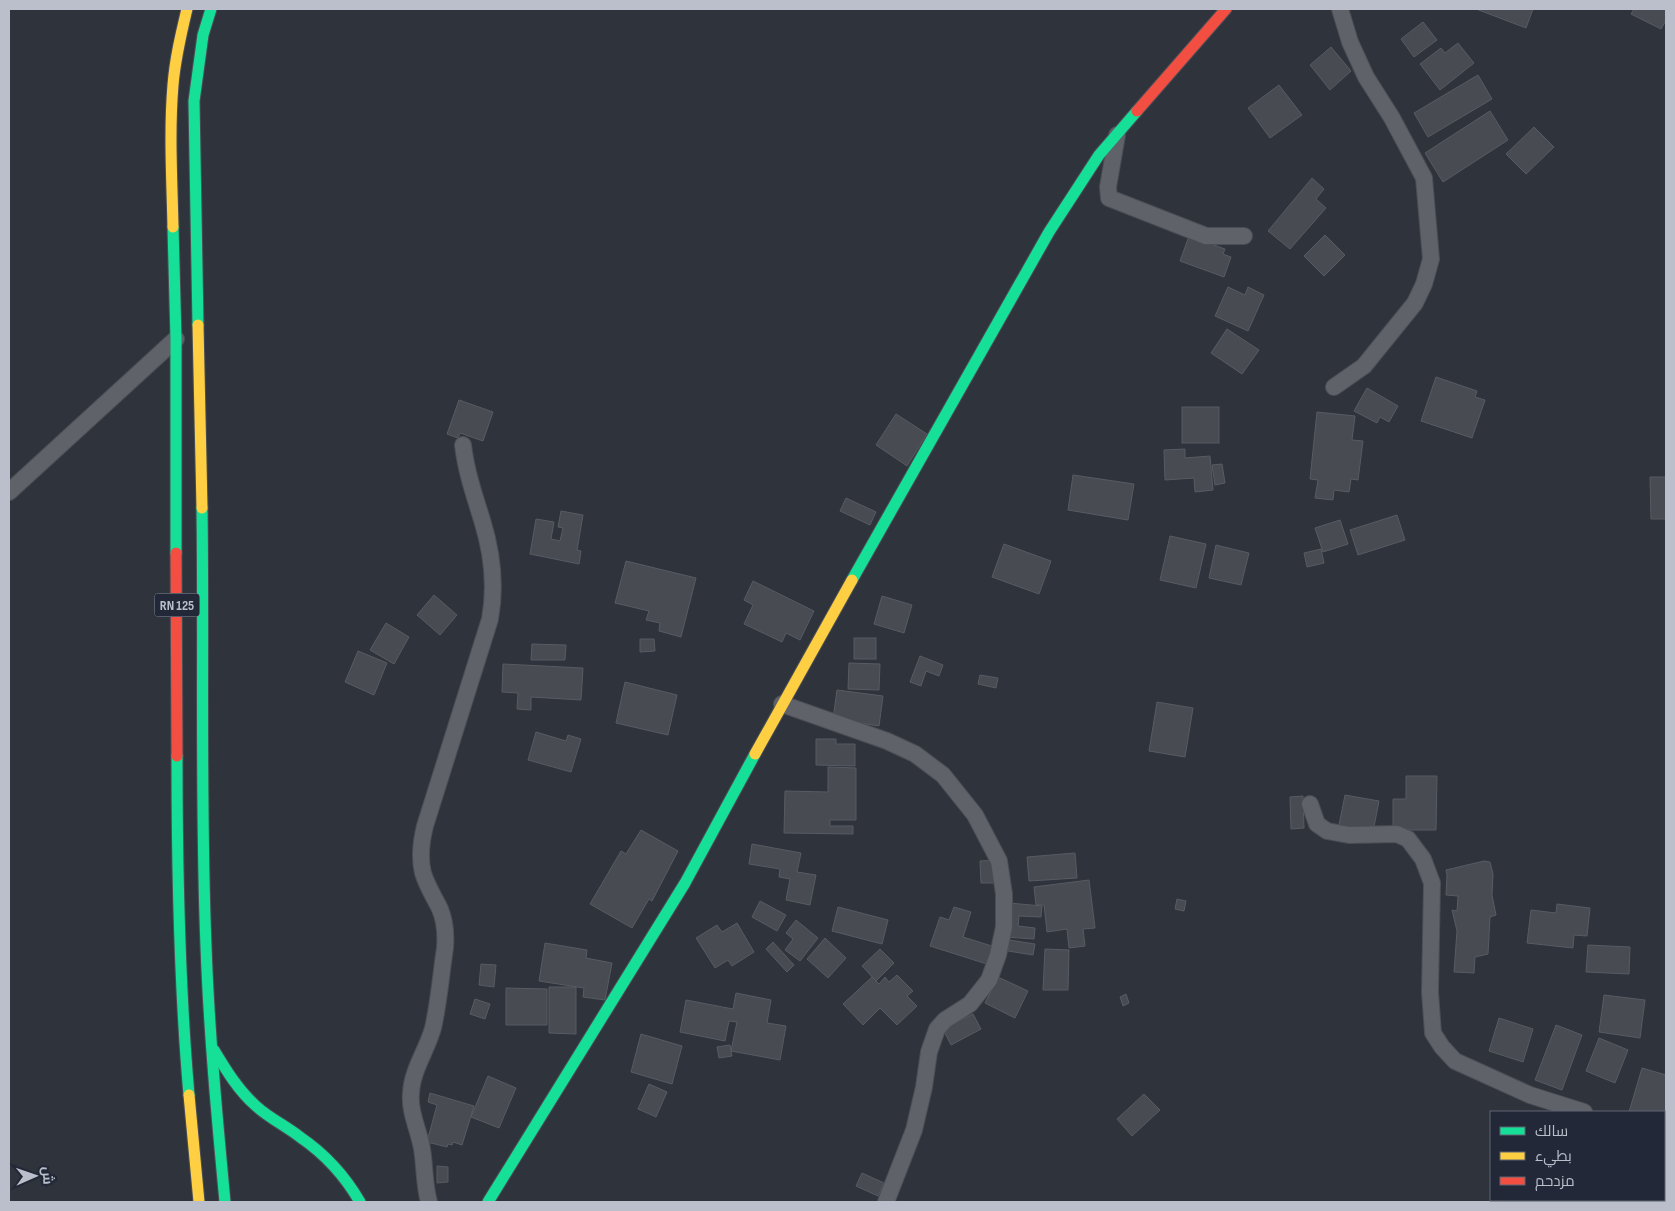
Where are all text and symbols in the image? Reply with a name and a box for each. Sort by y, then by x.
road number: RN 125 [154,594,200,616]
legend [1490,1111,1665,1201]
text: سالك [1535,1122,1568,1141]
text: بطيء [1535,1147,1572,1168]
north arrow [10,1151,60,1201]
text: ش [39,1166,56,1185]
text: مزدحم [1535,1172,1575,1191]

